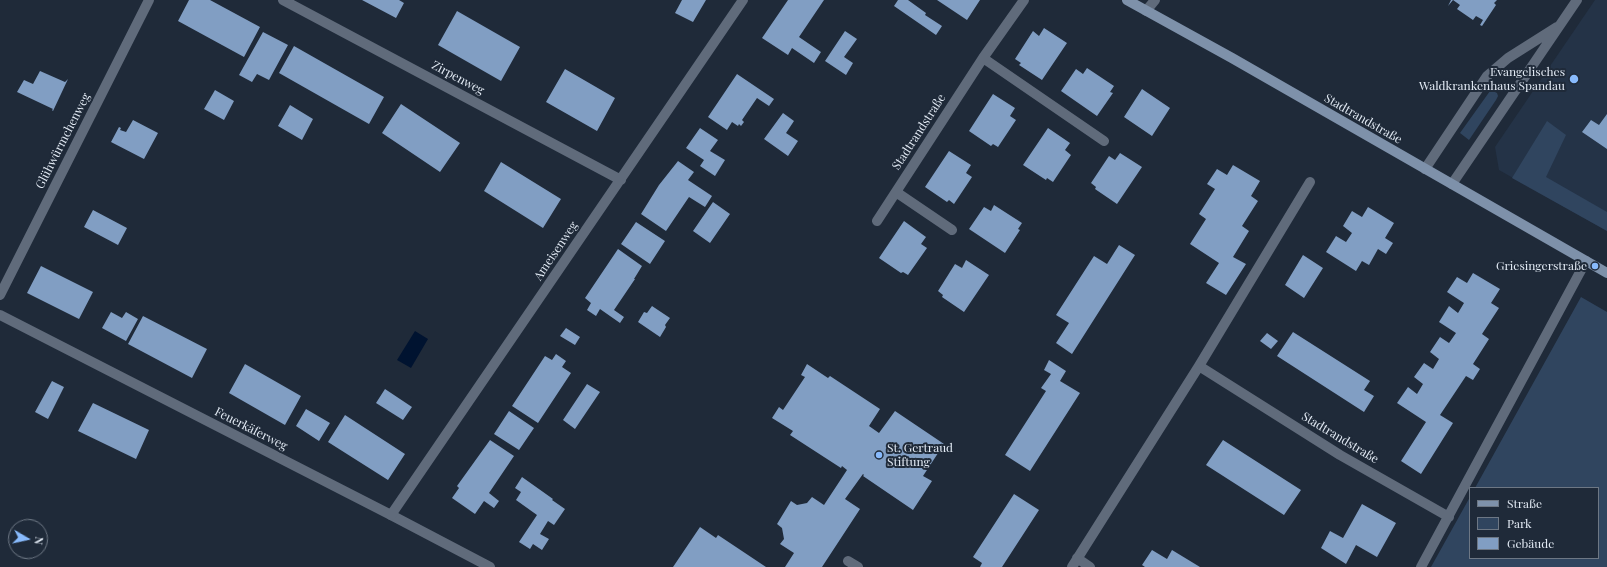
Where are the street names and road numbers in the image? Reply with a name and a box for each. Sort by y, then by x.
street label: Zirpenweg [429,58,487,98]
street label: Glühwürmchenweg [33,91,93,191]
street label: Stadtrandstraße [889,91,949,173]
street label: Stadtrandstraße [1322,91,1404,147]
street label: Ameisenweg [531,219,581,283]
street label: Feuerkäferweg [212,404,290,454]
street label: Stadtrandstraße [1299,409,1381,467]

